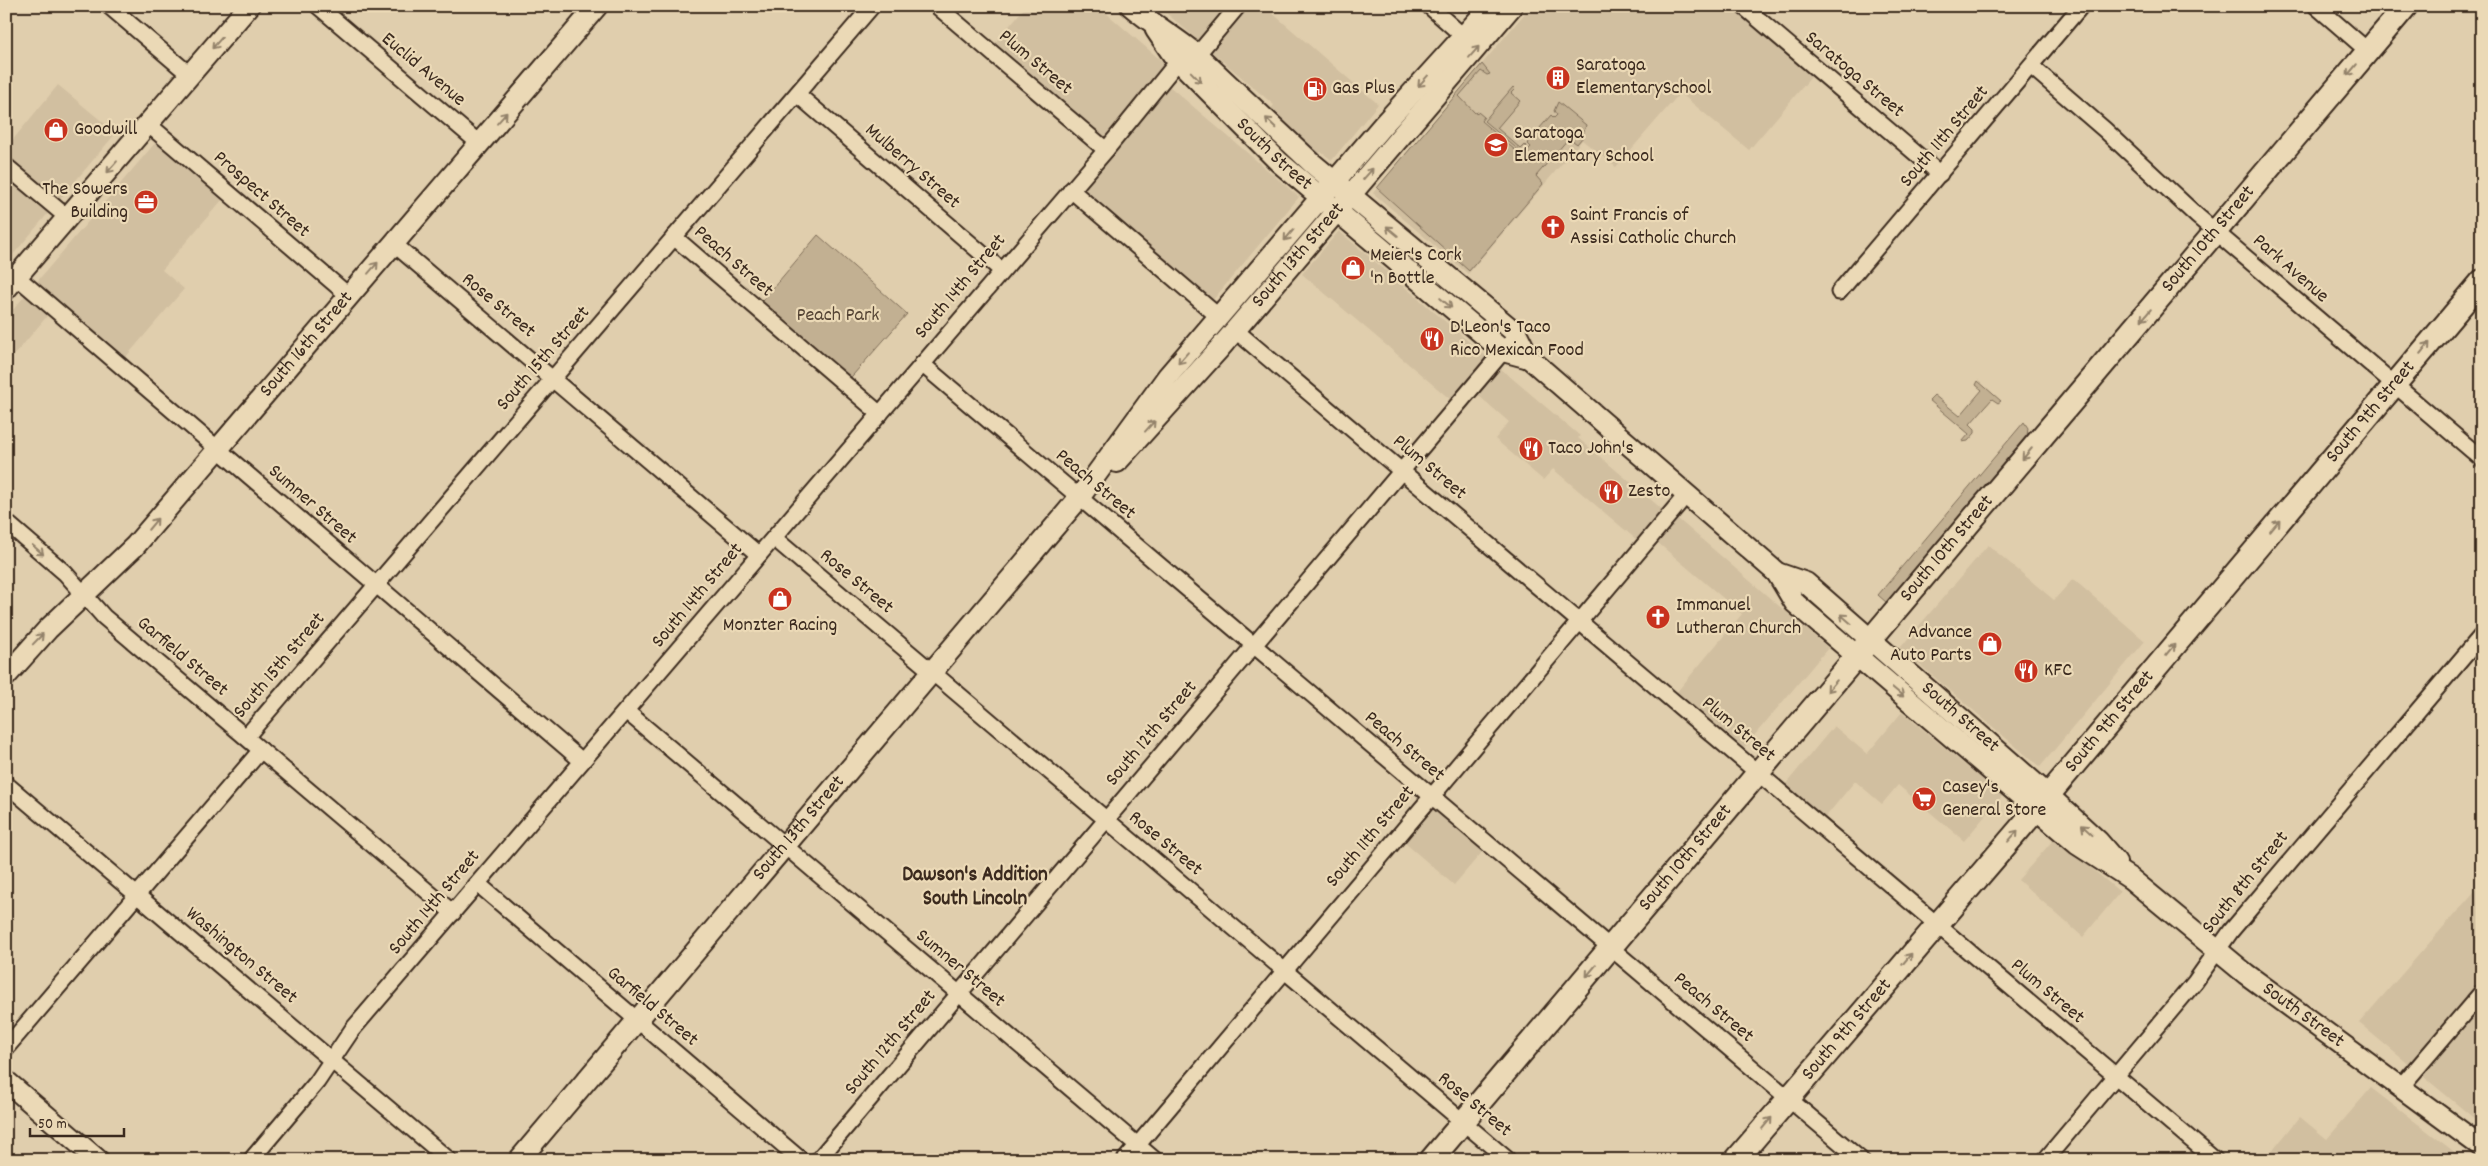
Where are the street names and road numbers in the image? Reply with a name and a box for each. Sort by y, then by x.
street label: Plum Street [992,24,1078,102]
street label: Saratoga Street [1798,25,1910,125]
street label: Euclid Avenue [375,26,472,114]
street label: South 11th Street [1894,80,1996,194]
street label: South Street [1229,112,1318,198]
street label: Mulberry Street [858,118,966,216]
street label: Prospect Street [206,145,316,245]
street label: South 10th Street [2155,180,2262,299]
street label: South 13th Street [1246,197,1352,314]
street label: Peach Street [687,219,779,305]
street label: South 14th Street [909,228,1013,346]
street label: Park Avenue [2246,228,2335,310]
street label: Rose Street [455,267,541,345]
street label: South 16th Street [254,286,360,404]
street label: South 15th Street [491,300,597,418]
street label: South 9th Street [2320,355,2423,470]
street label: Plum Street [1386,429,1472,507]
street label: Peach Street [1049,443,1141,527]
street label: Sumner Street [261,458,363,552]
street label: South 10th Street [1894,489,2001,609]
street label: South 14th Street [646,537,750,655]
street label: Rose Street [813,543,899,621]
street label: South 15th Street [227,607,333,725]
street label: Garfield Street [130,610,234,704]
street label: South 9th Street [2059,665,2162,779]
street label: South 12th Street [1099,675,1205,793]
street label: South Street [1914,675,2005,760]
street label: Plum Street [1695,691,1781,769]
street label: Peach Street [1358,705,1450,789]
street label: South 13th Street [746,770,852,888]
street label: South 11th Street [1320,780,1422,894]
street label: South 10th Street [1632,799,1739,918]
street label: Rose Street [1122,805,1208,883]
street label: South 8th Street [2196,826,2296,940]
street label: South 14th Street [383,844,487,962]
street label: Washington Street [179,901,303,1011]
street label: Sumner Street [909,923,1011,1015]
street label: Plum Street [2004,953,2090,1031]
street label: Garfield Street [600,960,704,1054]
street label: Peach Street [1667,966,1759,1050]
street label: South 9th Street [1795,973,1899,1087]
street label: South Street [2256,976,2350,1055]
street label: South 12th Street [838,984,944,1102]
street label: Rose Street [1431,1066,1517,1144]

